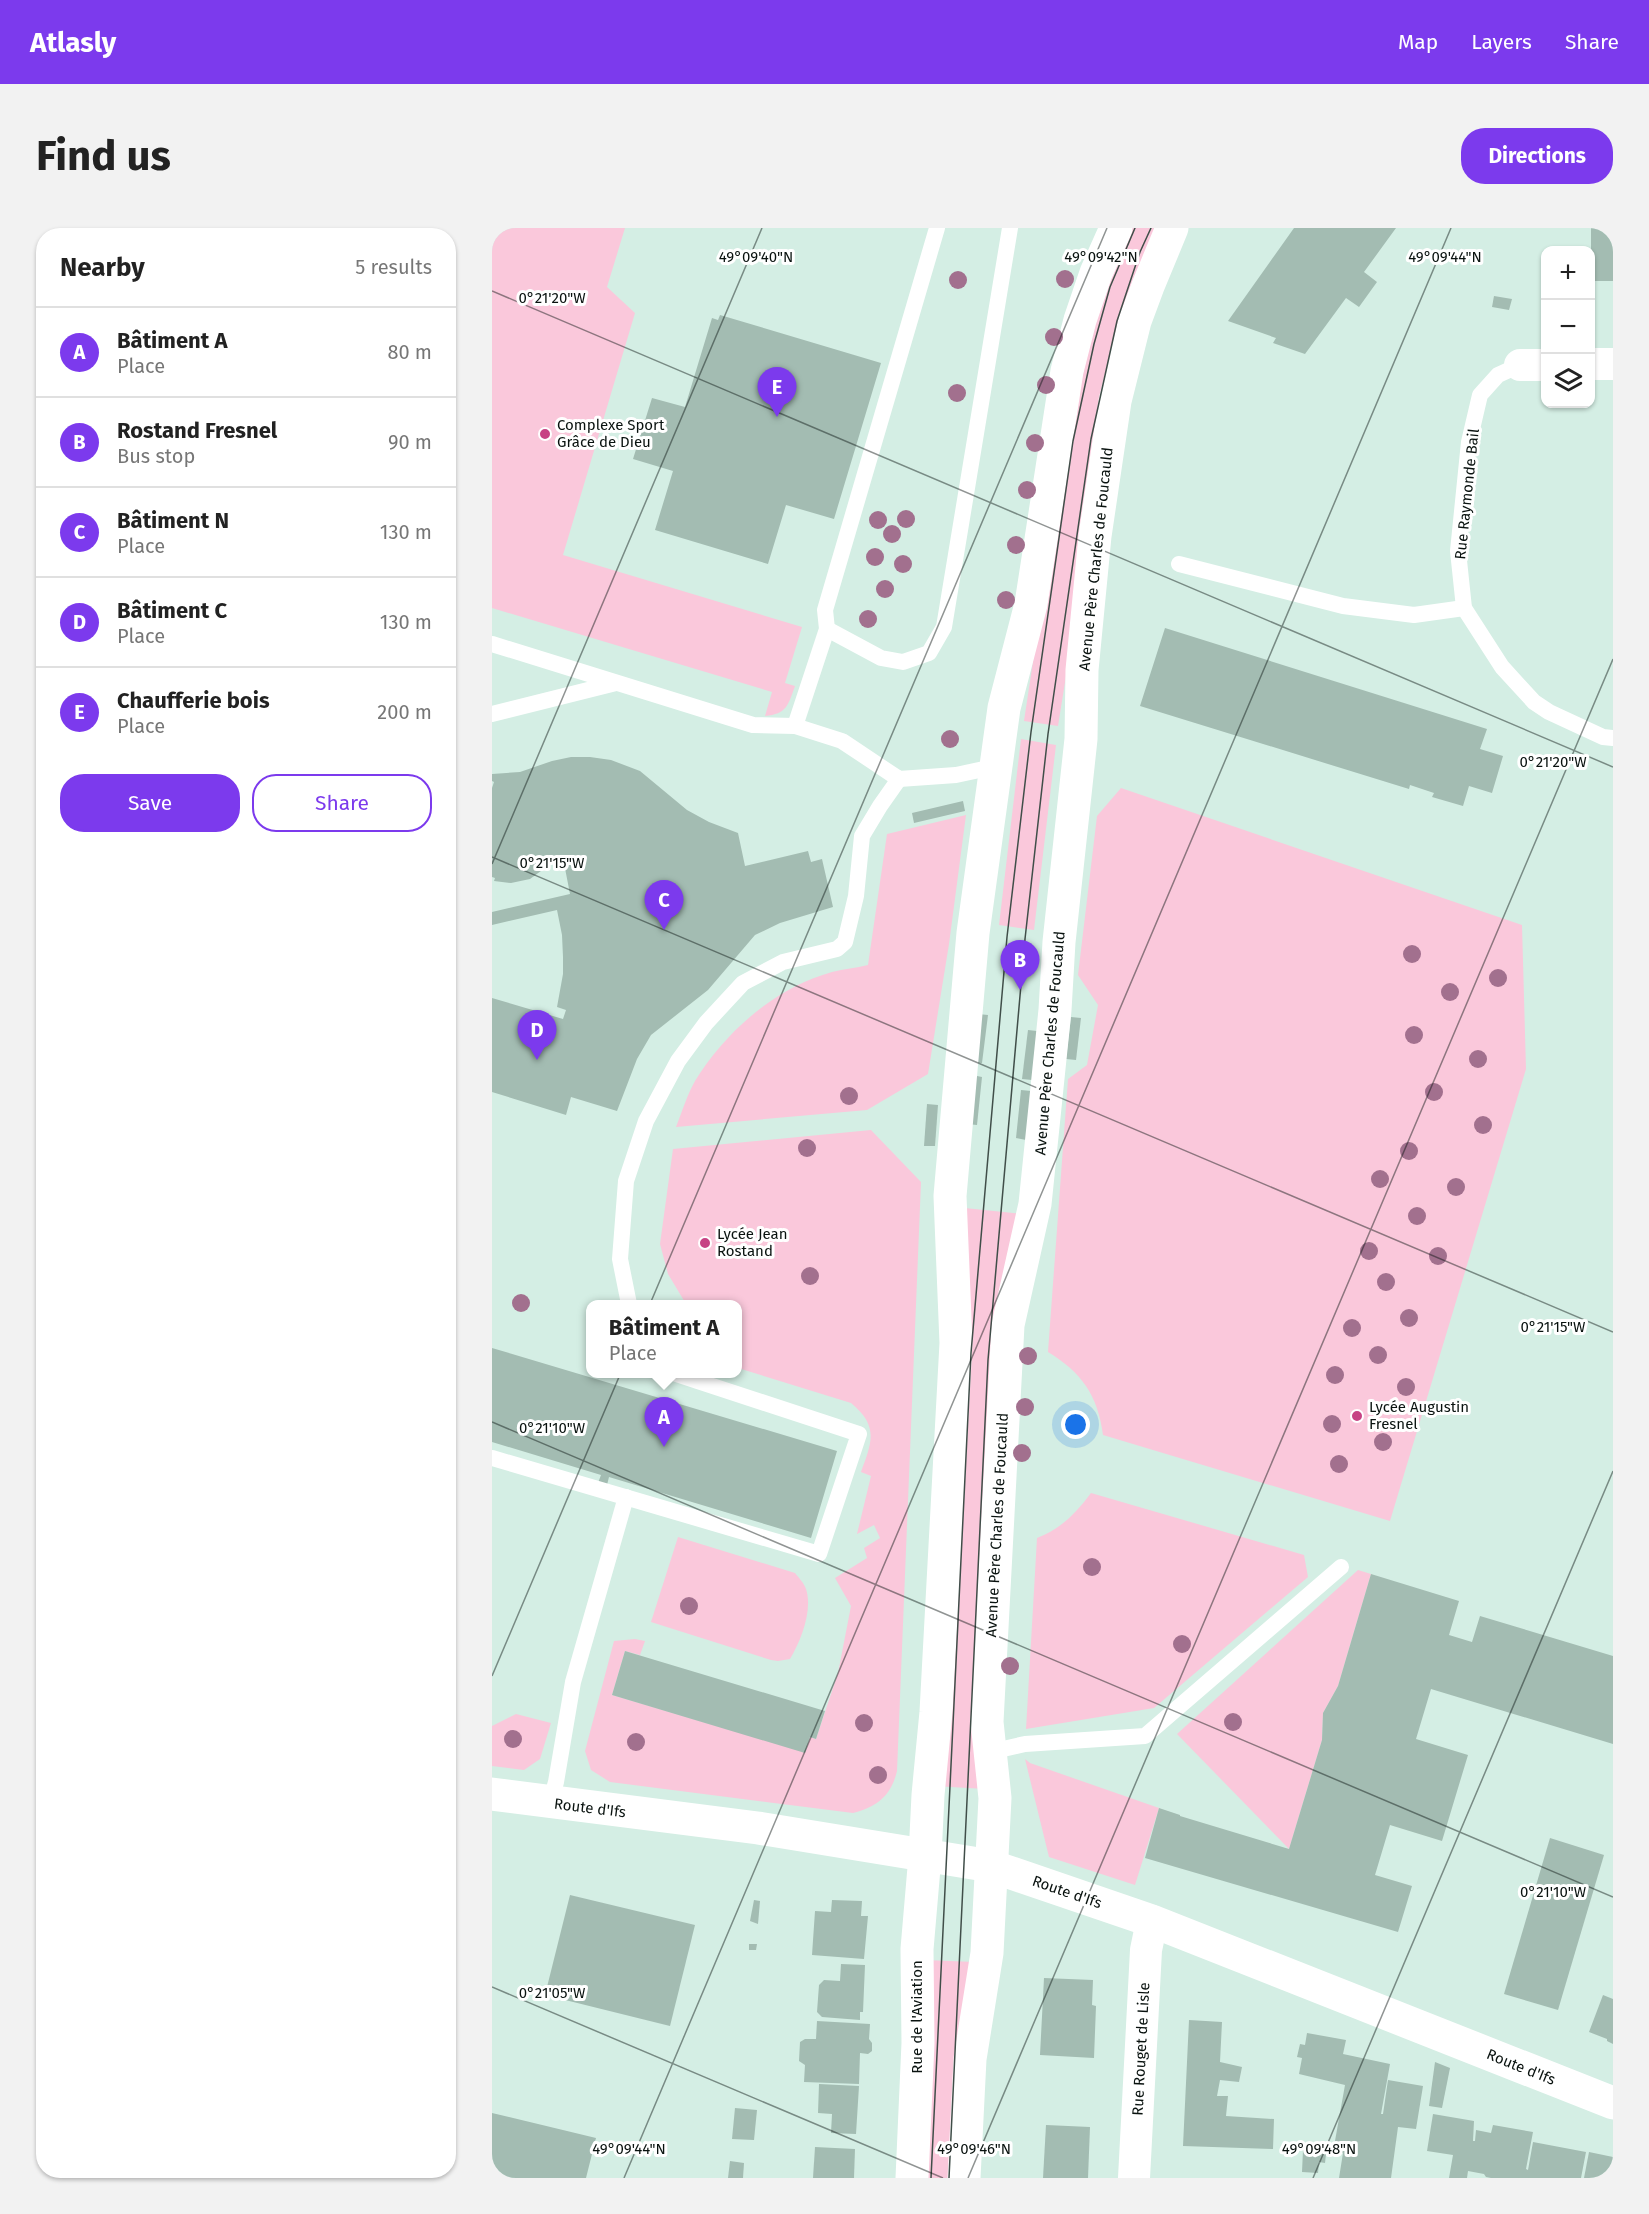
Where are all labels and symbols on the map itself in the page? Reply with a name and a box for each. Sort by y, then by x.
text: 49°09'40"N [719,248,793,266]
text: 49°09'42"N [1064,248,1138,266]
text: 49°09'44"N [1408,248,1482,266]
text: 0°21'20"W [518,289,586,307]
pin: E [758,368,796,417]
place label: Complexe Sport Grâce de Dieu [557,416,665,451]
marker: Complexe Sport Grâce de Dieu [538,427,552,441]
street label: Rue Raymonde Bail [1451,427,1483,560]
street label: Avenue Père Charles de Foucauld [1075,446,1117,672]
text: 0°21'20"W [1519,753,1587,771]
text: 0°21'15"W [520,854,585,872]
pin: C [644,880,684,930]
street label: Avenue Père Charles de Foucauld [1031,930,1069,1156]
pin: B [1000,940,1040,990]
pin: D [518,1010,556,1060]
place label: Lycée Jean Rostand [717,1225,788,1260]
marker: Lycée Jean Rostand [698,1236,712,1250]
text: 0°21'15"W [1521,1318,1586,1336]
pin: A [644,1398,684,1447]
place label: Lycée Augustin Fresnel [1369,1398,1469,1433]
marker: Lycée Augustin Fresnel [1350,1409,1364,1423]
your location [1061,1410,1090,1439]
street label: Avenue Père Charles de Foucauld [982,1412,1012,1638]
text: 0°21'10"W [519,1419,586,1437]
street label: Route d'Ifs [553,1795,627,1821]
street label: Route d'Ifs [1030,1872,1104,1912]
text: 0°21'10"W [1520,1883,1587,1901]
street label: Rue de l'Aviation [908,1960,926,2074]
street label: Rue Rouget de Lisle [1129,1982,1153,2116]
text: 0°21'05"W [519,1984,586,2002]
street label: Route d'Ifs [1484,2045,1558,2089]
text: 49°09'44"N [592,2140,666,2158]
text: 49°09'46"N [937,2140,1011,2158]
text: 49°09'48"N [1282,2140,1356,2158]

